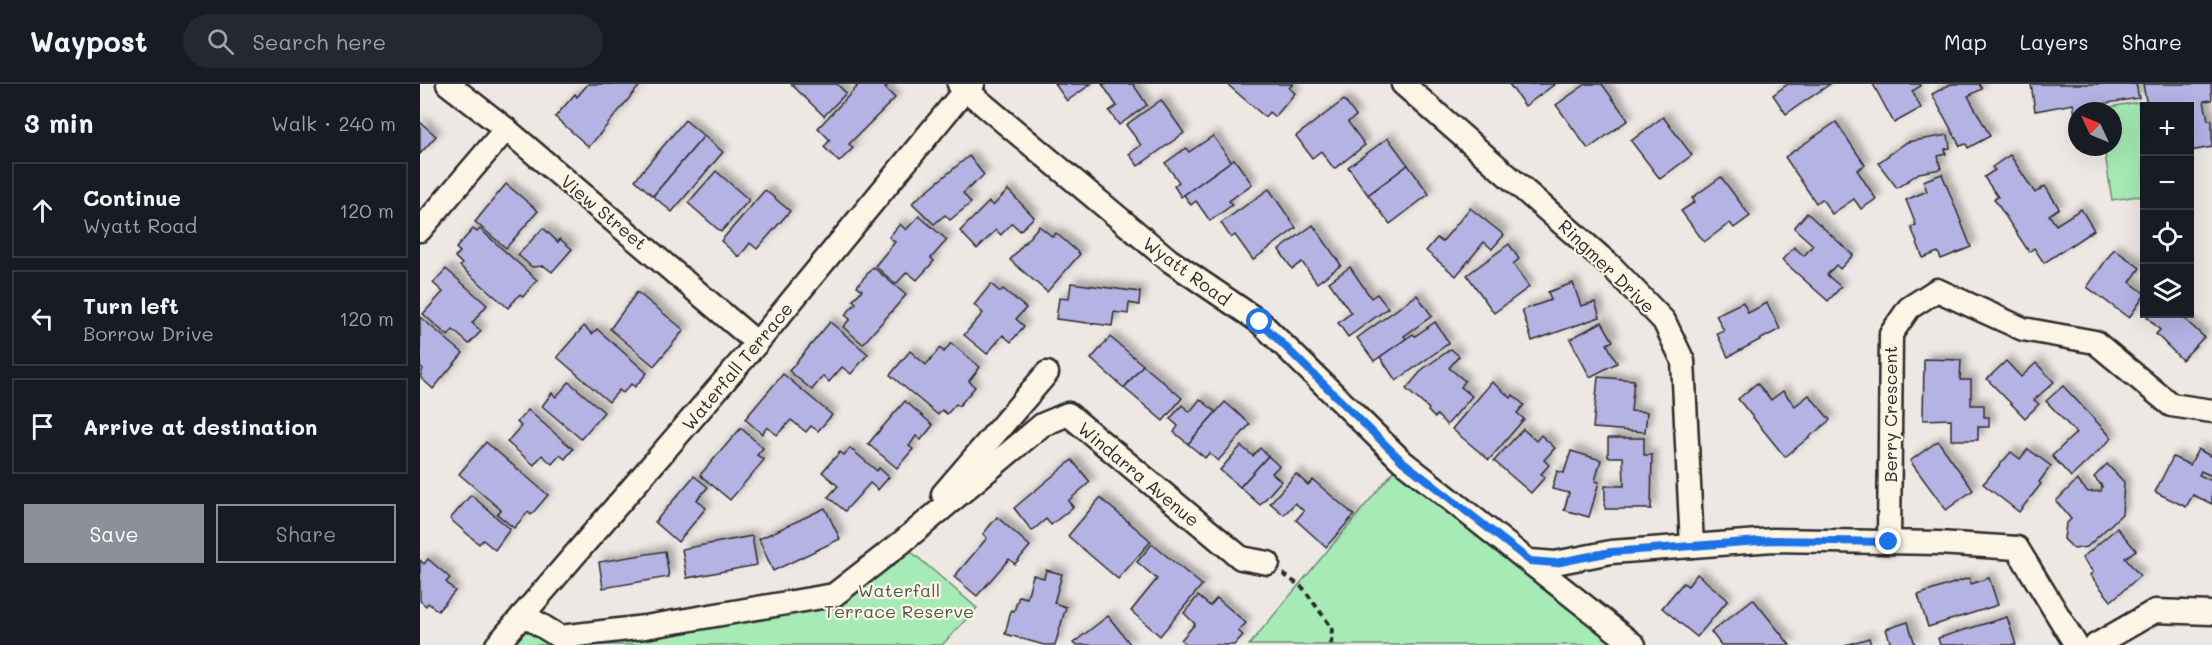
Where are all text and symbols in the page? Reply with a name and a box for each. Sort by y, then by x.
search box [183,14,603,68]
text: Waypost [30,23,147,59]
icon: search [204,25,237,58]
text: Search here [252,27,386,56]
text: Map [1944,28,1987,55]
text: Layers [2020,28,2089,55]
text: Share [2122,28,2182,55]
north arrow [2068,102,2122,156]
map controls [2140,102,2194,318]
button: + [2140,102,2194,156]
text: 3 min [24,106,93,140]
text: Walk · 240 m [271,110,396,136]
button: − [2140,156,2194,210]
street label: View Street [556,169,652,255]
text: Continue [83,183,181,212]
icon: ahead [26,194,59,227]
text: 120 m [339,197,394,223]
button: locate [2140,210,2194,264]
text: Wyatt Road [83,212,197,238]
street label: Ringmer Drive [1554,214,1660,318]
street label: Wyatt Road [1138,231,1236,311]
button: layers [2140,264,2194,318]
text: Turn left [83,291,179,320]
street label: Waterfall Terrace [676,297,798,435]
icon: left [26,302,59,335]
text: 120 m [339,305,394,331]
route start [1246,308,1272,334]
text: Borrow Drive [83,320,214,346]
street label: Berry Crescent [1878,346,1902,482]
icon: arrive [26,410,59,443]
text: Arrive at destination [83,412,318,441]
street label: Windarra Avenue [1073,416,1205,532]
button: Save [24,504,204,563]
button: Share [216,504,396,563]
route end [1875,528,1901,554]
park label: Waterfall Terrace Reserve [824,578,974,623]

